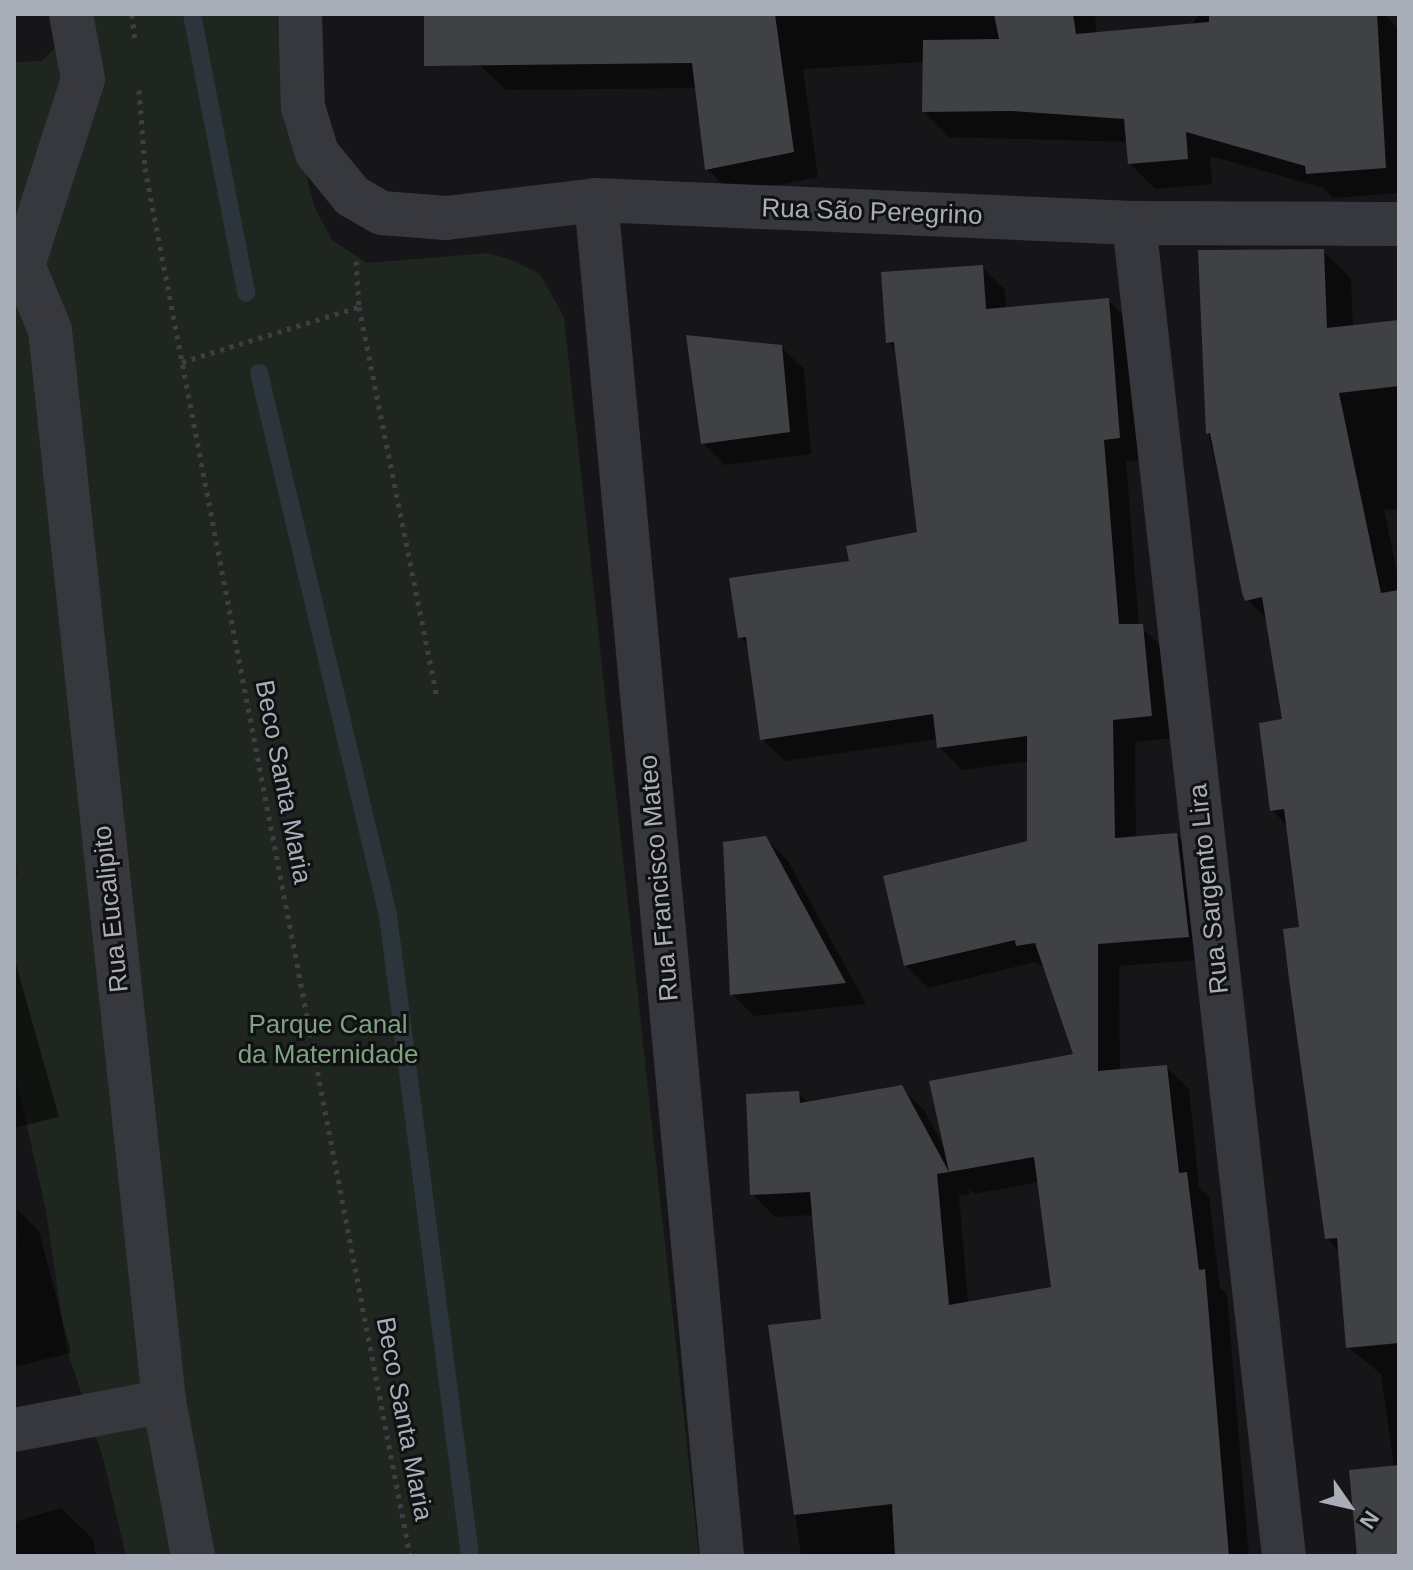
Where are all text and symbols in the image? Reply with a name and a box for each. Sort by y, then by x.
street label: Rua São Peregrino [761,193,983,231]
street label: Beco Santa Maria [248,678,318,886]
street label: Rua Francisco Mateo [633,754,685,1002]
street label: Rua Sargento Lira [1182,782,1236,996]
street label: Rua Eucalipito [87,824,135,994]
park label: Parque Canal da Maternidade [238,1009,418,1070]
street label: Beco Santa Maria [369,1315,439,1523]
north arrow [1309,1466,1389,1546]
text: N [1355,1506,1384,1533]

